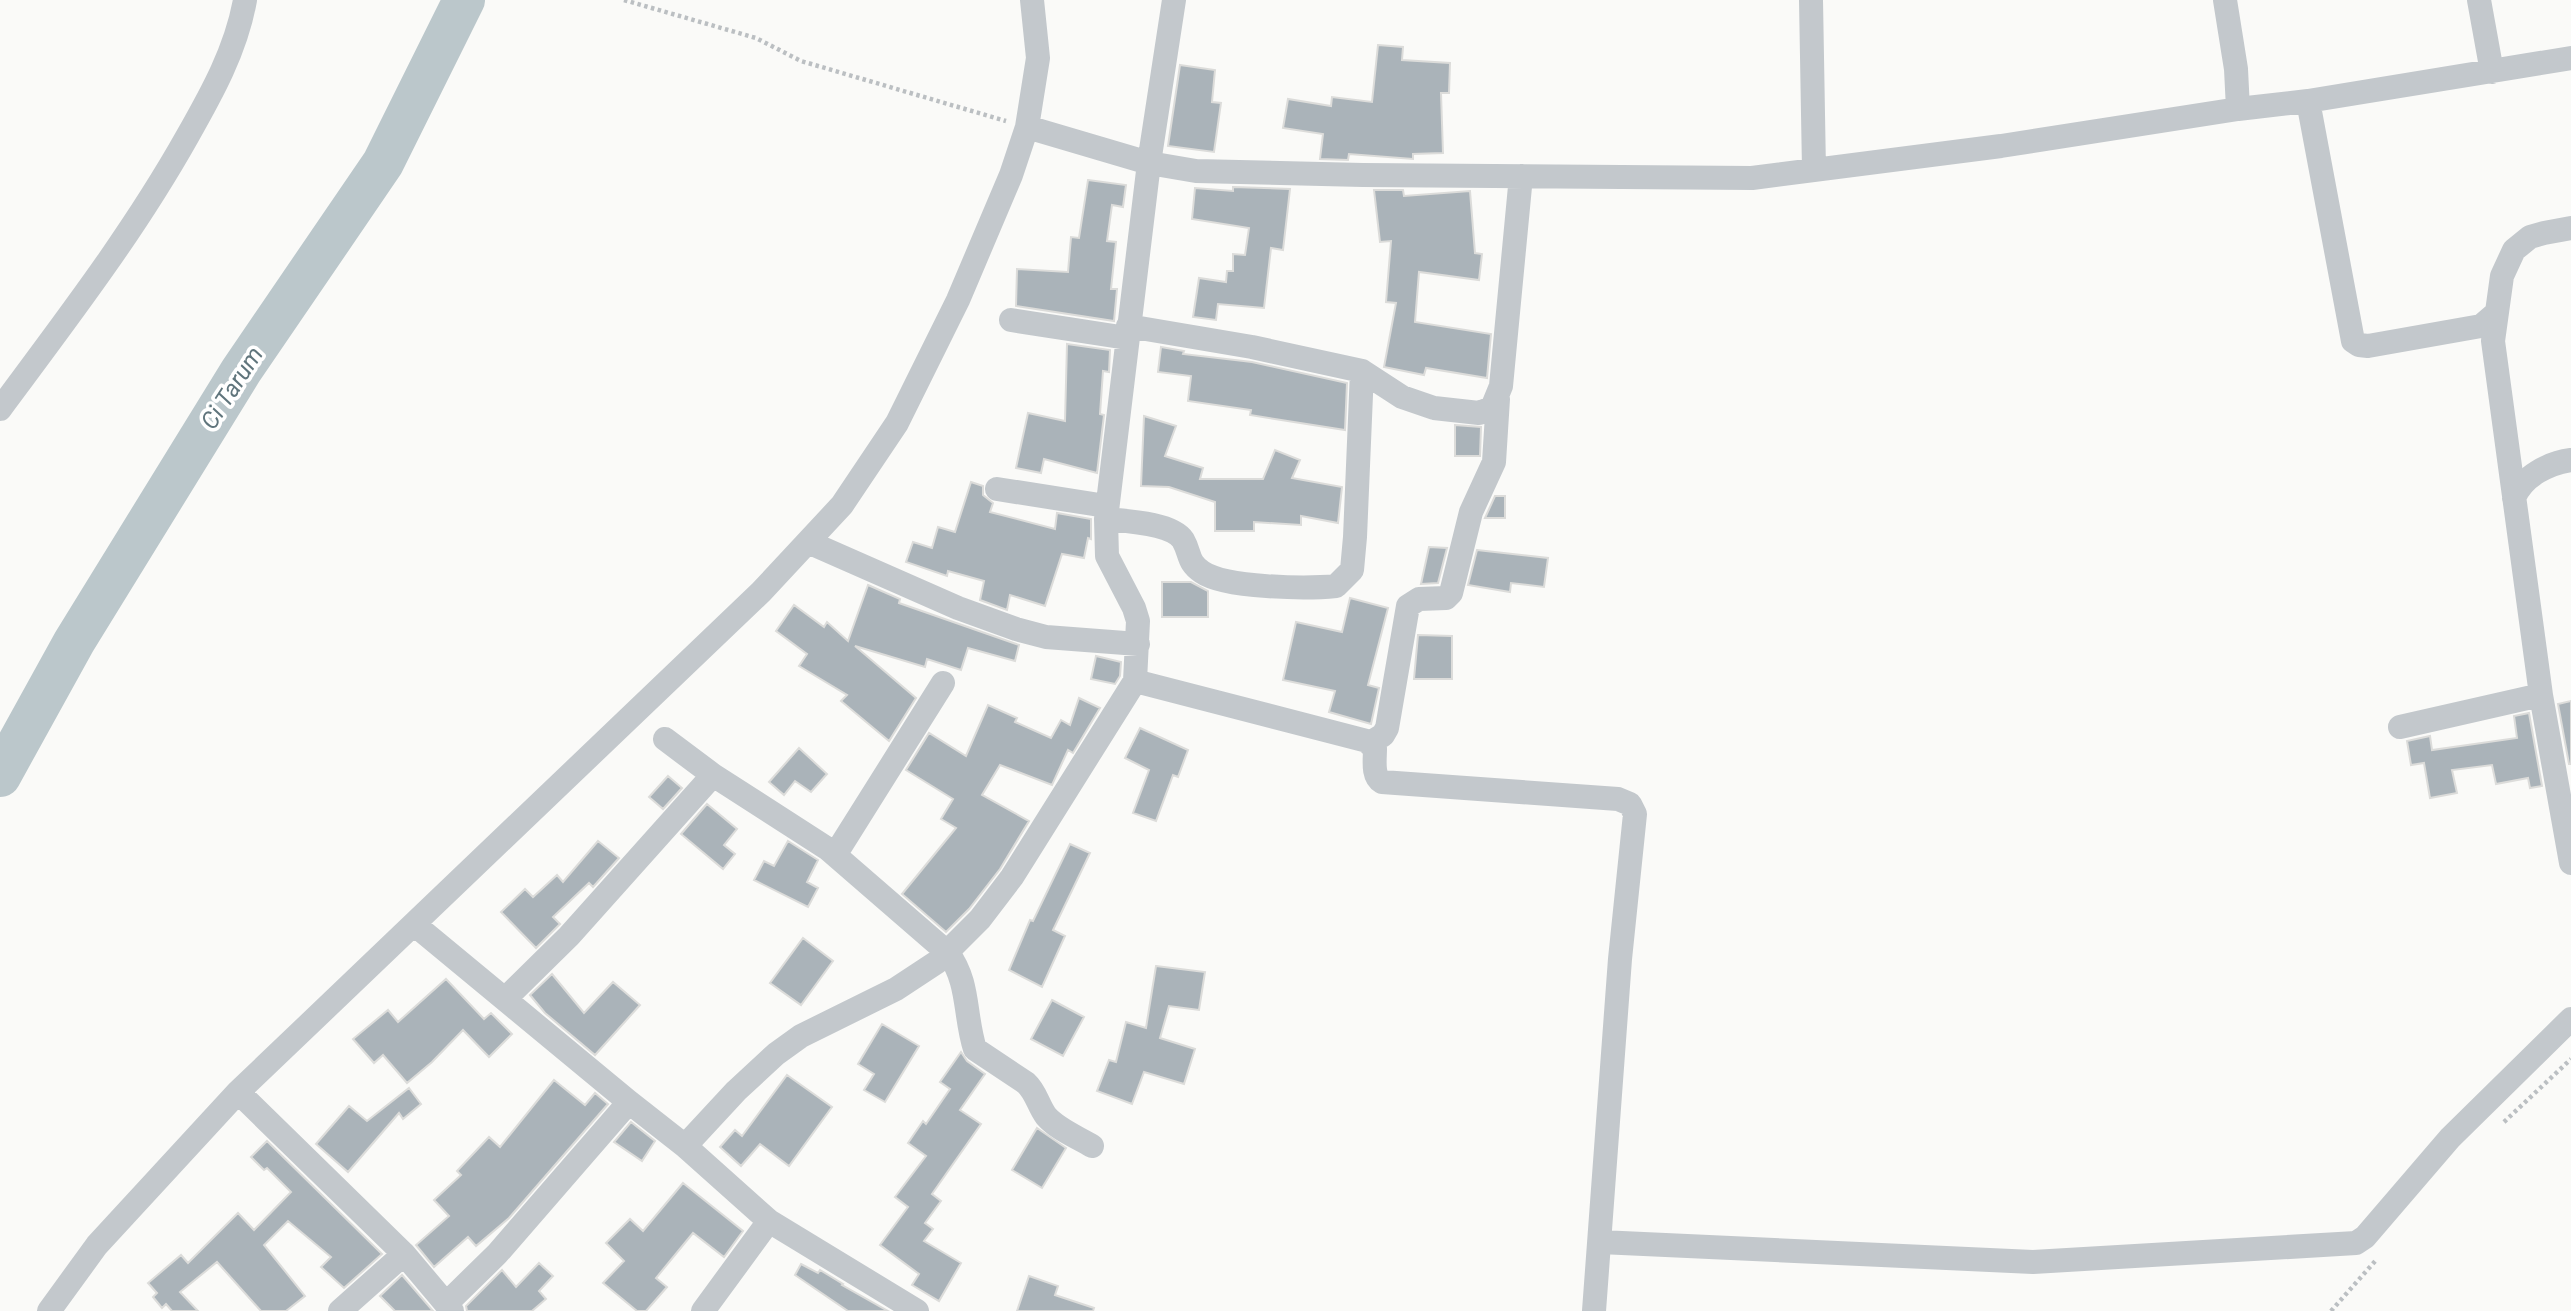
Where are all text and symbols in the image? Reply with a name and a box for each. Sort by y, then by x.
water label: Ci Tarum [195,342,269,434]

